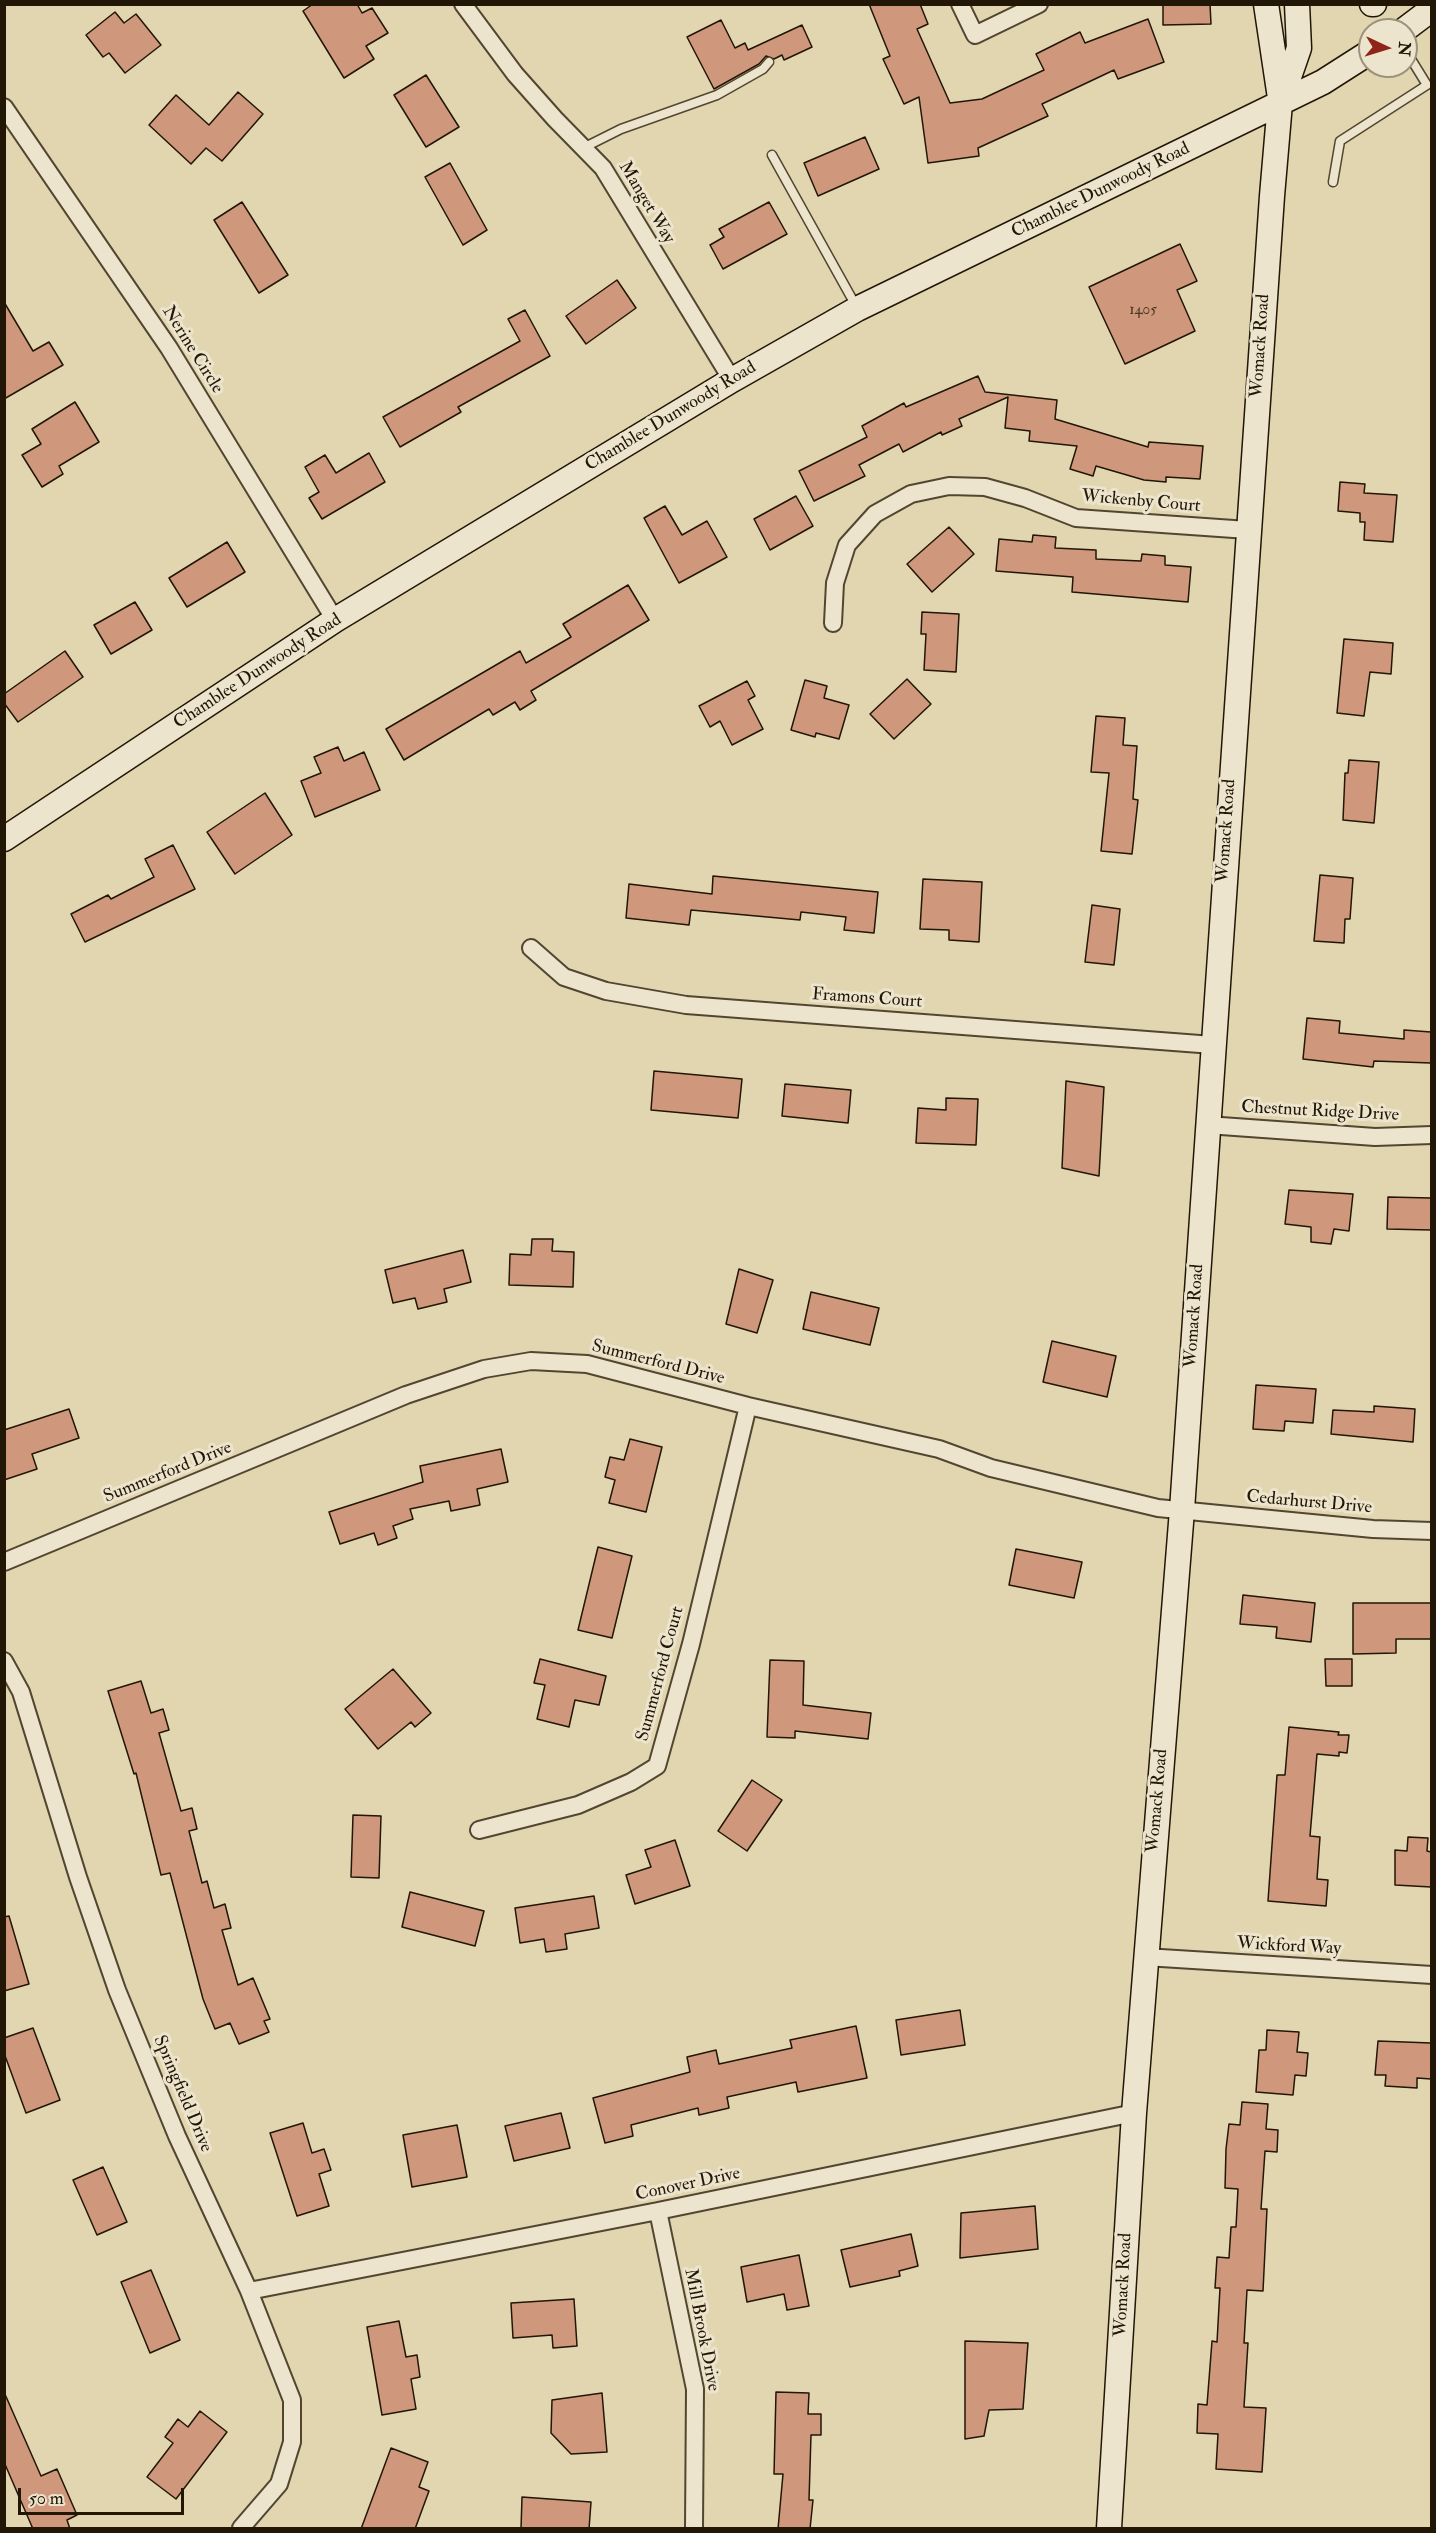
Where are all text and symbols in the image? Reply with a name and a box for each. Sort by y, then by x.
north arrow [1358,18,1418,78]
text: N [1393,41,1414,57]
street label: Chamblee Dunwoody Road [1008,138,1194,244]
street label: Manget Way [613,158,679,248]
street label: Womack Road [1247,293,1275,399]
street label: Nerine Circle [157,302,227,398]
house number: 1405 [1129,302,1157,320]
street label: Chamblee Dunwoody Road [582,357,760,477]
street label: Wickenby Court [1081,486,1201,518]
street label: Chamblee Dunwoody Road [170,610,346,734]
street label: Womack Road [1213,778,1241,884]
street label: Framons Court [811,984,923,1014]
street label: Chestnut Ridge Drive [1241,1097,1399,1127]
street label: Womack Road [1181,1263,1209,1369]
street label: Summerford Drive [589,1336,727,1390]
street label: Summerford Drive [101,1437,235,1509]
street label: Cedarhurst Drive [1245,1487,1373,1519]
street label: Summerford Court [633,1604,689,1744]
street label: Womack Road [1143,1748,1173,1854]
street label: Wickford Way [1236,1933,1342,1961]
street label: Springfield Drive [148,2032,216,2156]
street label: Conover Drive [634,2163,742,2207]
street label: Womack Road [1110,2232,1138,2338]
street label: Mill Brook Drive [679,2267,723,2393]
scale bar [21,2476,188,2514]
text: 50 m [29,2487,64,2510]

